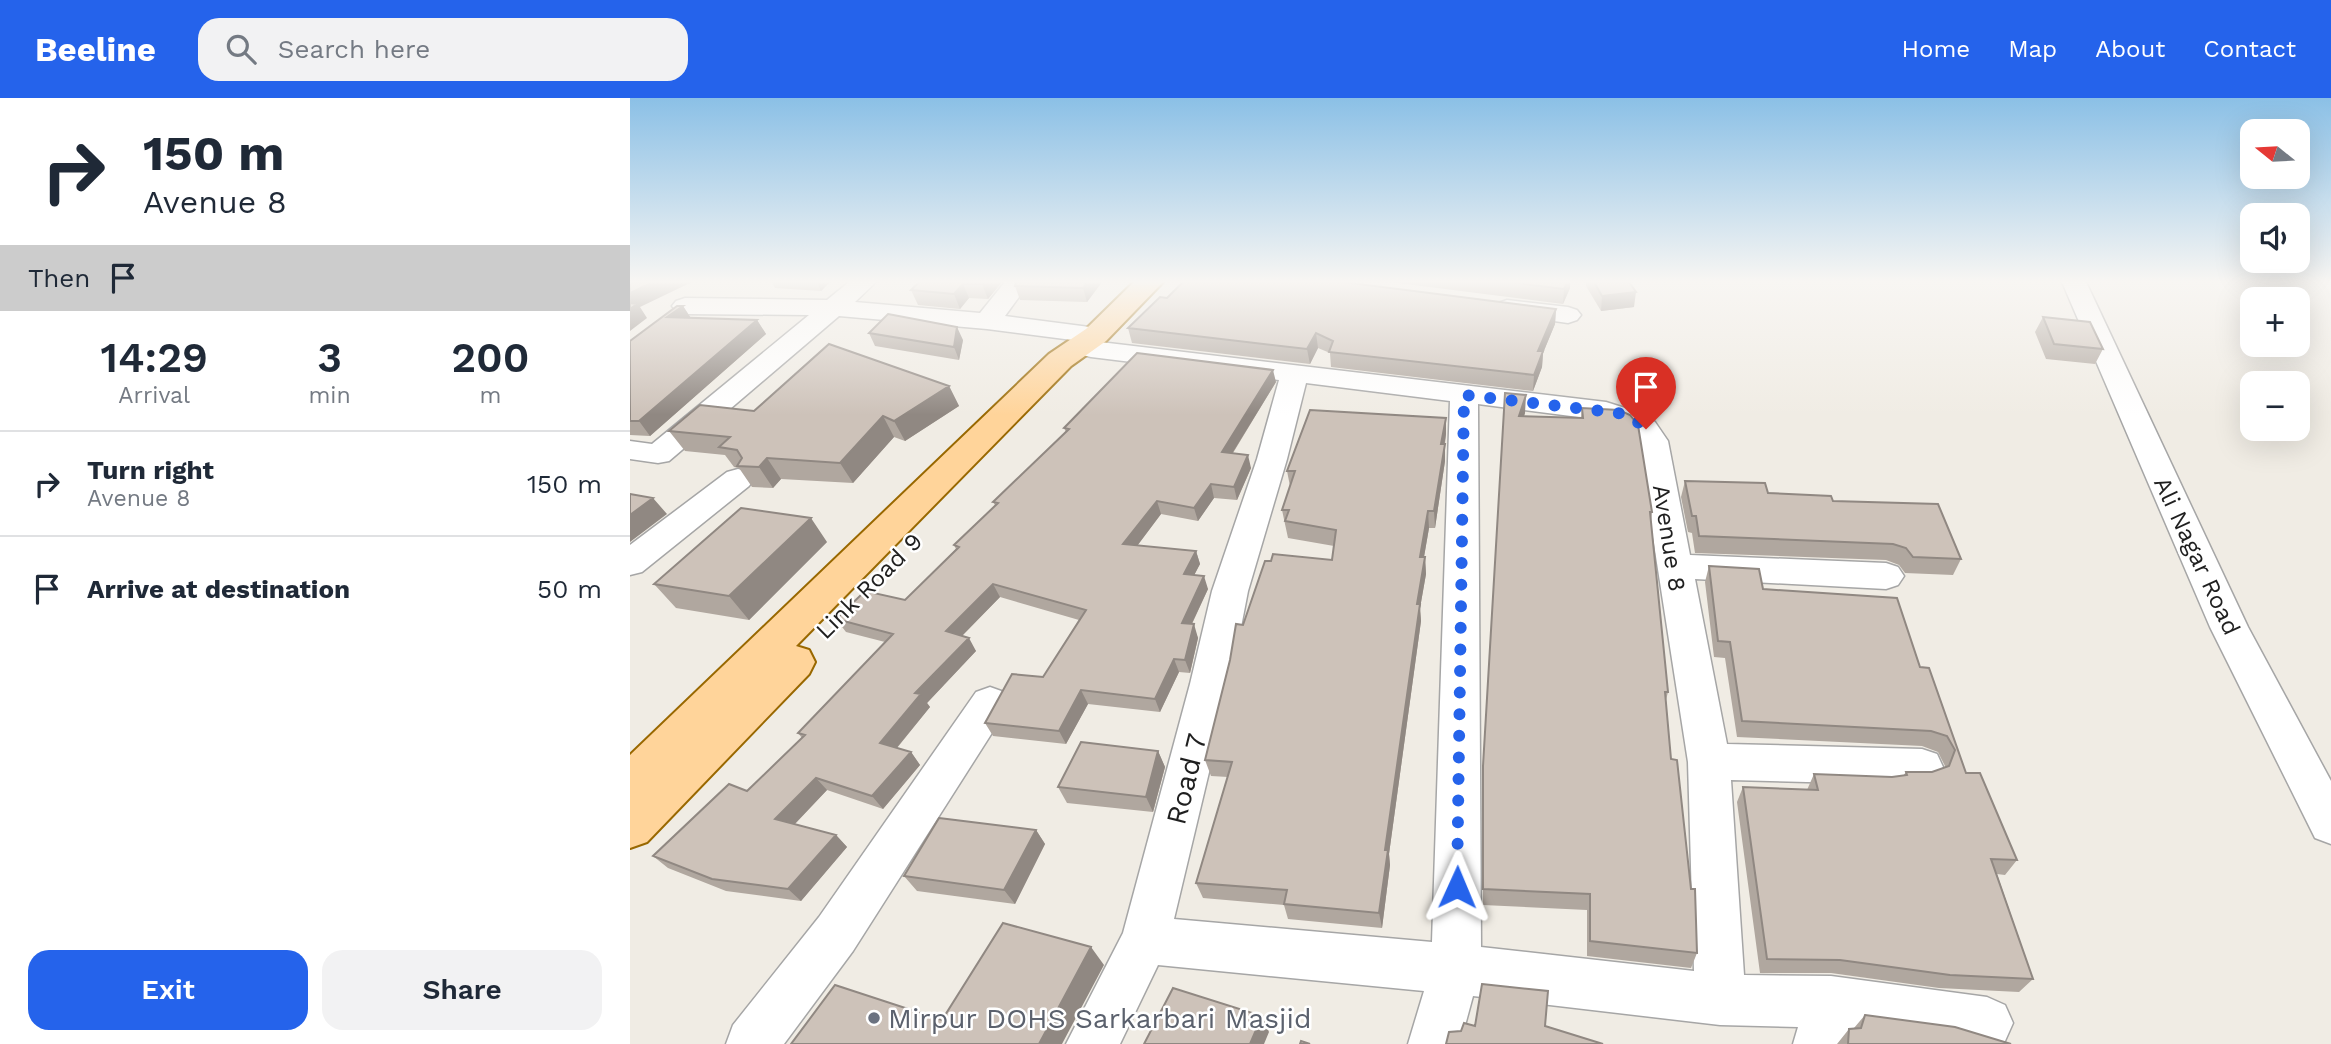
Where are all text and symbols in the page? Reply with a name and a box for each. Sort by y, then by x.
search box [198,18,688,81]
text: Beeline [35,30,156,69]
icon: search [222,30,260,68]
text: Search here [278,34,430,64]
text: Home [1902,35,1970,63]
text: Map [2008,35,2057,63]
text: About [2095,35,2165,63]
text: Contact [2203,35,2296,63]
north arrow [2240,119,2310,189]
map controls [2240,119,2310,441]
text: 150 m [143,124,284,182]
icon: right [28,126,119,217]
text: Avenue 8 [143,183,287,221]
button: sound [2240,203,2310,273]
icon: arrive [104,259,142,297]
text: Then [28,263,90,293]
button: + [2240,287,2310,357]
text: 14:29 [101,333,208,382]
text: 3 [317,333,342,382]
text: 200 [451,333,529,382]
pin [1616,357,1676,429]
icon: arrive [1627,368,1665,406]
button: − [2240,371,2310,441]
text: Arrival [118,382,190,409]
text: min [308,382,351,409]
text: m [479,382,501,409]
text: Turn right [87,455,214,485]
icon: right [28,465,66,503]
text: 150 m [527,469,602,499]
street label: Ali Nagar Road [2148,473,2246,639]
street label: Avenue 8 [1647,483,1691,593]
text: Avenue 8 [87,485,190,512]
street label: Link Road 9 [810,527,928,645]
icon: arrive [28,570,66,608]
text: Arrive at destination [87,574,350,604]
text: 50 m [537,574,602,604]
street label: Road 7 [1159,730,1214,828]
position arrow [1420,850,1494,924]
button: Exit [28,950,308,1030]
button: Share [322,950,602,1030]
place label: Mirpur DOHS Sarkarbari Masjid [888,1002,1312,1035]
marker: Mirpur DOHS Sarkarbari Masjid [866,1010,882,1026]

